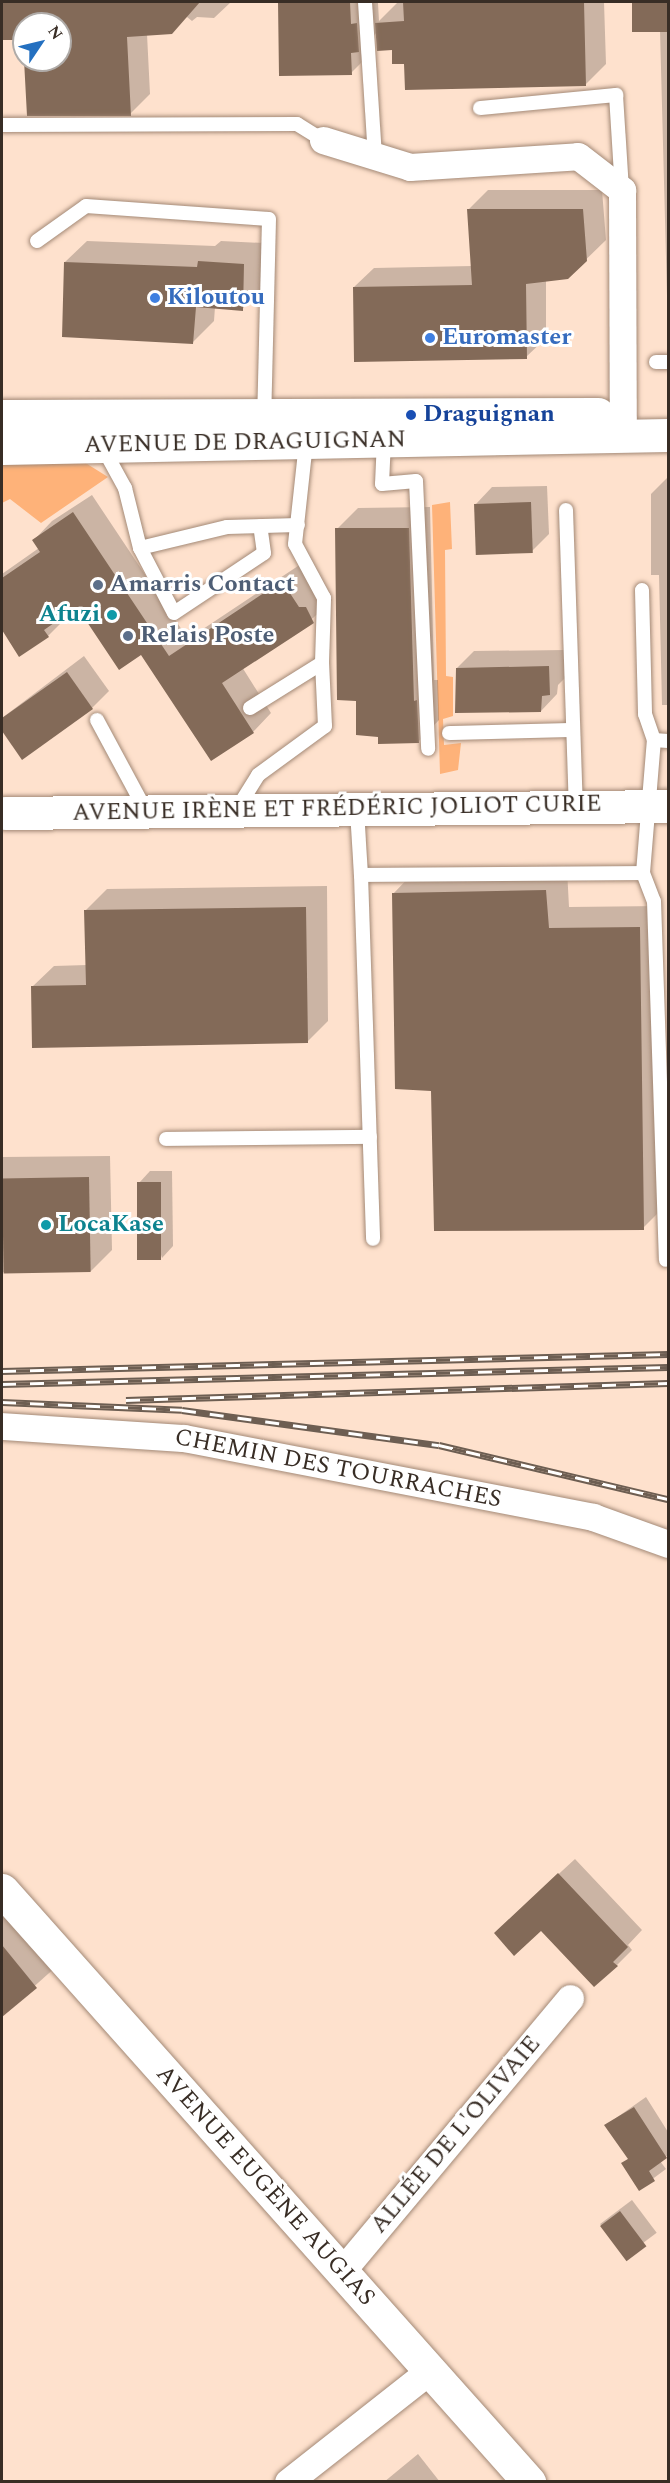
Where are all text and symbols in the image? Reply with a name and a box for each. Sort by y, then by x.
north arrow [12,12,72,72]
text: N [42,21,69,45]
place label: Kiloutou [167,284,265,312]
marker: Kiloutou [148,291,162,305]
place label: Euromaster [442,324,571,352]
marker: Euromaster [423,331,437,345]
place label: Draguignan [423,401,555,429]
marker: Draguignan [404,408,418,422]
street label: AVENUE DE DRAGUIGNAN [84,426,406,460]
place label: Amarris Contact [110,571,295,599]
marker: Amarris Contact [91,578,105,592]
place label: Afuzi [39,601,100,629]
marker: Afuzi [105,608,119,622]
place label: Relais Poste [140,622,274,650]
marker: Relais Poste [121,629,135,643]
street label: AVENUE IRÈNE ET FRÉDÉRIC JOLIOT CURIE [72,790,602,828]
place label: LocaKase [58,1211,164,1239]
marker: LocaKase [39,1218,53,1232]
street label: CHEMIN DES TOURRACHES [172,1423,504,1515]
street label: ALLÉE DE L'OLIVAIE [365,2030,547,2240]
street label: AVENUE EUGÈNE AUGIAS [149,2060,381,2312]

